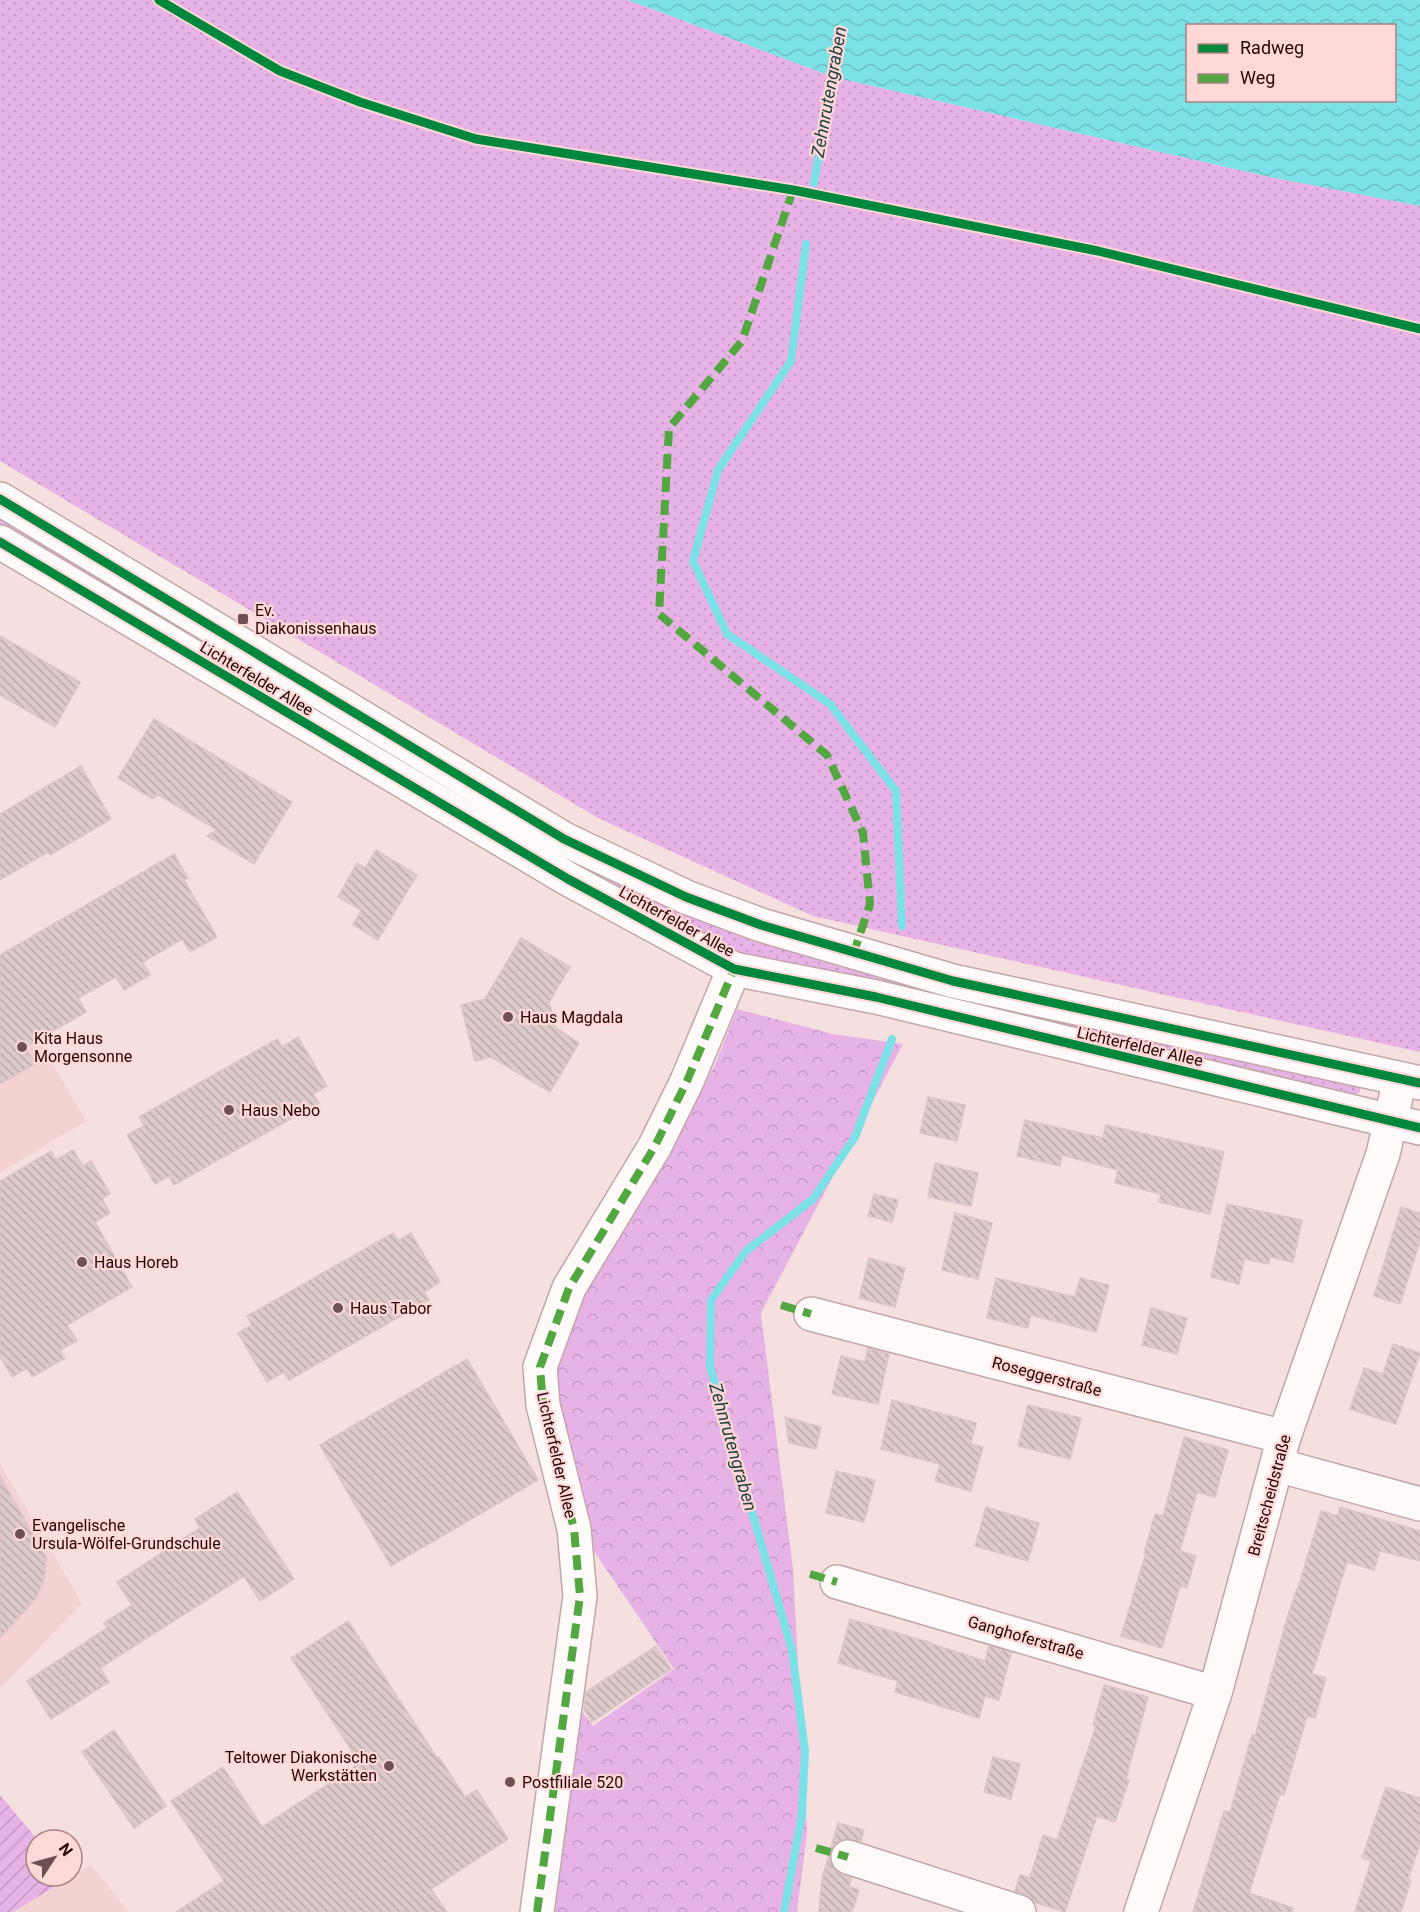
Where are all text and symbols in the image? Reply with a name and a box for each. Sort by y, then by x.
legend [1186,24,1396,102]
water label: Zehnrutengraben [806,25,850,160]
text: Radweg [1240,37,1304,58]
text: Weg [1240,67,1275,88]
place label: Ev. Diakonissenhaus [255,601,376,638]
marker: Ev. Diakonissenhaus [236,612,250,626]
street label: Lichterfelder Allee [197,637,317,720]
street label: Lichterfelder Allee [616,882,738,961]
place label: Haus Magdala [520,1008,623,1027]
marker: Haus Magdala [501,1010,515,1024]
street label: Lichterfelder Allee [1075,1023,1205,1070]
place label: Kita Haus Morgensonne [34,1029,132,1066]
marker: Kita Haus Morgensonne [15,1040,29,1054]
place label: Haus Nebo [241,1101,320,1120]
marker: Haus Nebo [222,1103,236,1117]
place label: Haus Horeb [94,1253,178,1272]
marker: Haus Horeb [75,1255,89,1269]
place label: Haus Tabor [350,1299,432,1318]
marker: Haus Tabor [331,1301,345,1315]
street label: Roseggerstraße [990,1353,1104,1400]
water label: Zehnrutengraben [705,1379,762,1513]
street label: Lichterfelder Allee [533,1390,580,1520]
street label: Breitscheidstraße [1244,1432,1295,1558]
place label: Evangelische Ursula-Wölfel-Grundschule [32,1516,221,1553]
marker: Evangelische Ursula-Wölfel-Grundschule [13,1527,27,1541]
street label: Ganghoferstraße [966,1612,1086,1663]
place label: Teltower Diakonische Werkstätten [225,1748,377,1785]
marker: Teltower Diakonische Werkstätten [382,1759,396,1773]
place label: Postfiliale 520 [522,1773,623,1792]
marker: Postfiliale 520 [503,1775,517,1789]
north arrow [24,1828,84,1888]
text: N [55,1839,77,1860]

